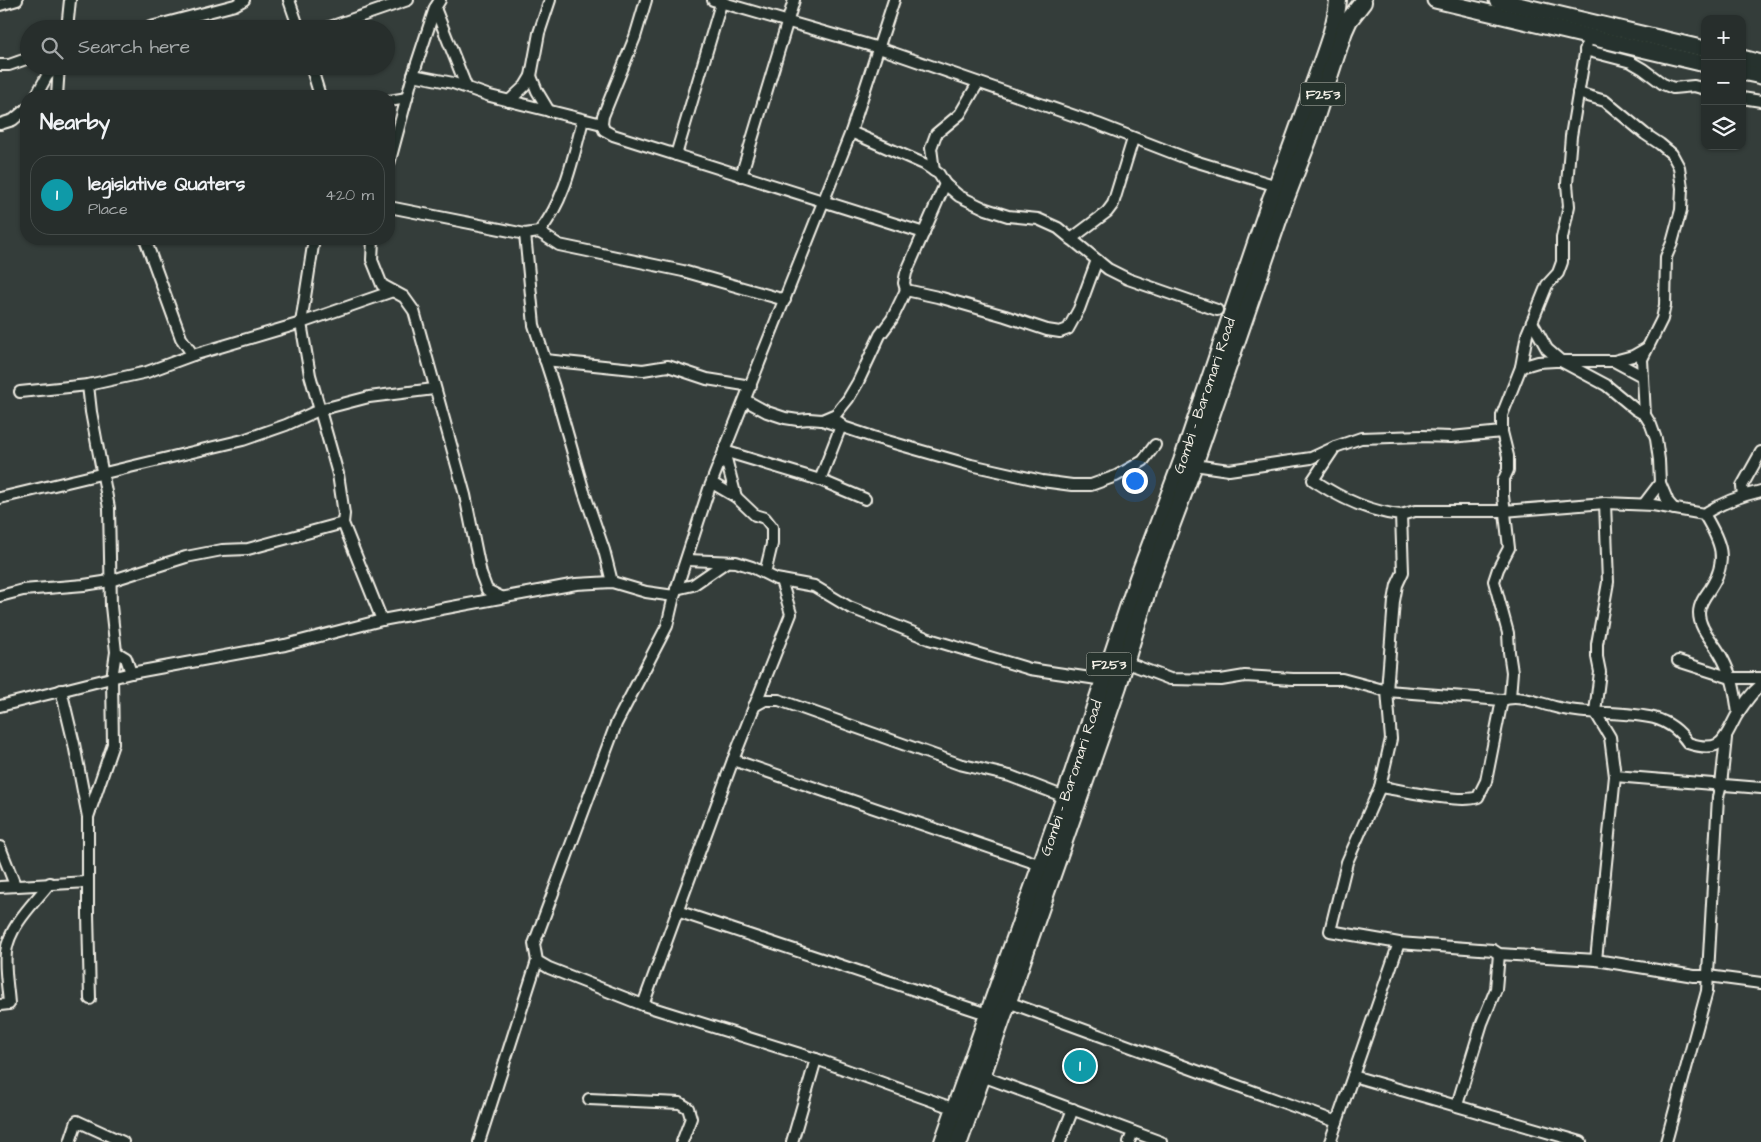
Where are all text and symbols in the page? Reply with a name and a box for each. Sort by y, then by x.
map controls [1701,15,1746,150]
button: + [1701,15,1746,60]
search box [20,20,395,75]
icon: search [38,34,66,62]
text: Search here [78,34,190,61]
button: − [1701,60,1746,105]
road number: F253 [1300,82,1346,106]
button: layers [1701,105,1746,150]
text: Nearby [40,108,110,137]
text: legislative Quaters [88,171,245,198]
text: 1 [56,184,58,206]
text: 420 m [325,184,374,206]
text: Place [88,198,128,220]
street label: Gombi - Baromari Road [1168,315,1241,477]
your location [1122,468,1148,494]
road number: F253 [1086,652,1132,676]
street label: Gombi - Baromari Road [1035,697,1108,859]
pin: 1 [1064,1047,1096,1085]

